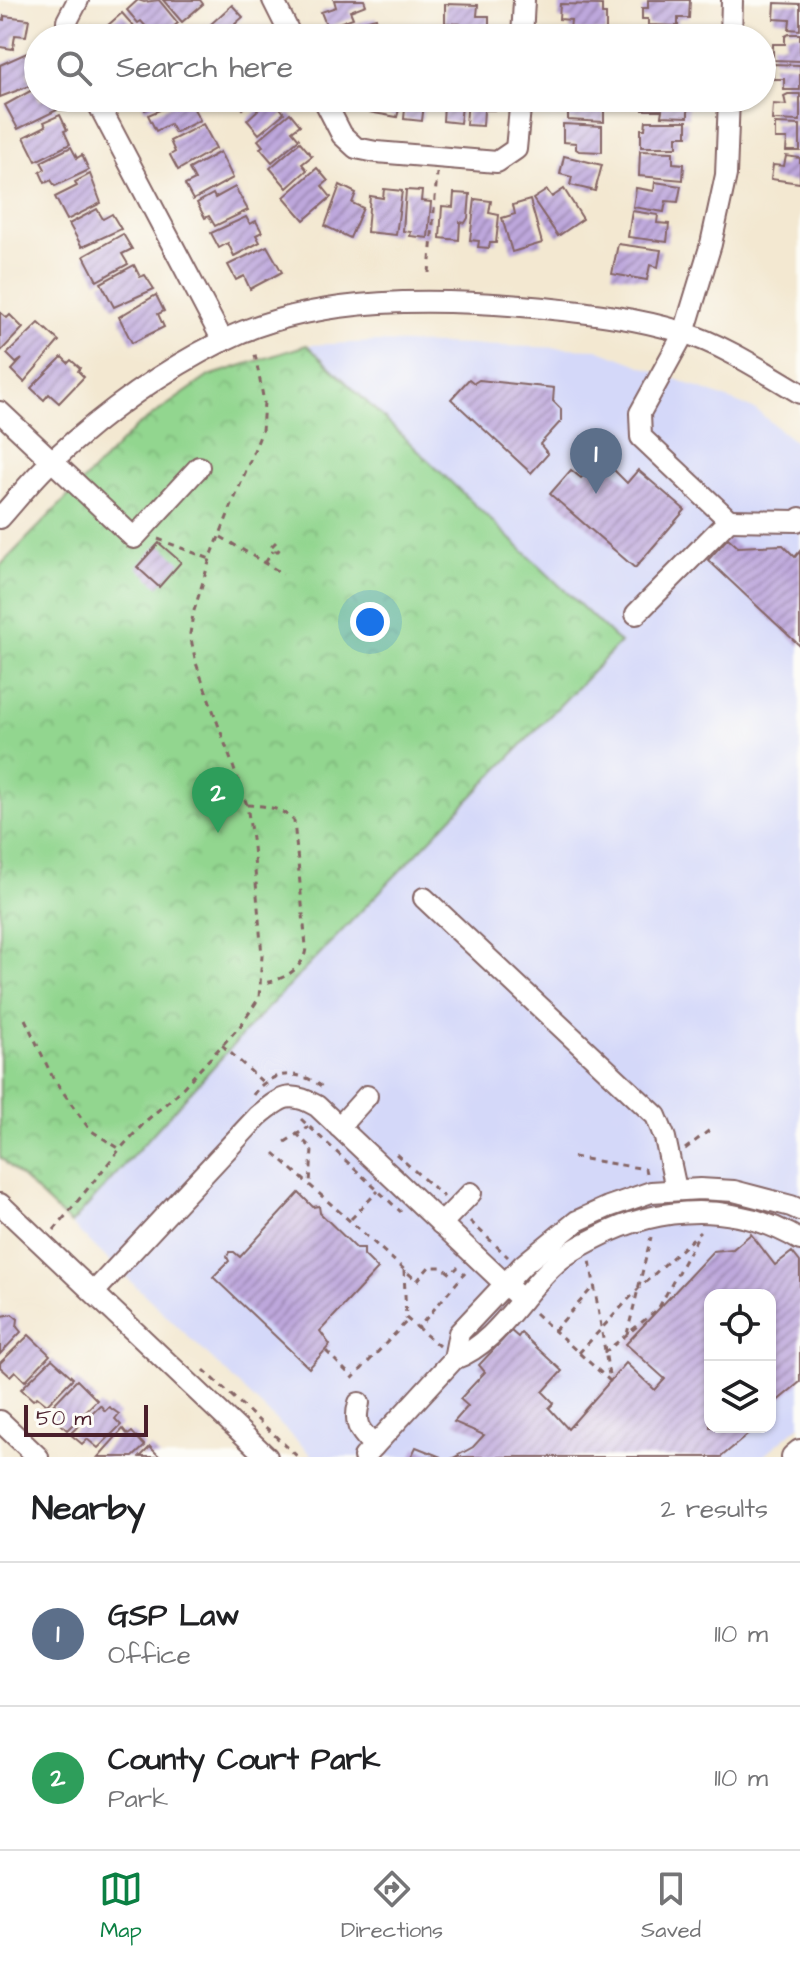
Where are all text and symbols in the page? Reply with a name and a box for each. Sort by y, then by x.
search box [24,24,776,112]
icon: search [52,46,96,90]
text: Search here [116,47,293,89]
pin: 1 [570,428,622,494]
your location [350,602,390,642]
pin: 2 [192,767,244,833]
map controls [704,1289,776,1433]
button: locate [704,1289,776,1361]
button: layers [704,1361,776,1433]
scale bar [24,1401,148,1437]
text: 50 m [36,1403,91,1434]
text: Nearby [32,1485,146,1533]
text: 2 results [660,1491,768,1527]
text: GSP Law [108,1595,239,1637]
text: 1 [56,1616,60,1652]
text: 110 m [714,1616,768,1652]
text: Office [108,1637,191,1673]
text: County Court Park [108,1739,380,1781]
text: 2 [51,1760,65,1796]
text: 110 m [714,1760,768,1796]
text: Park [108,1781,168,1817]
tab: Map [99,1867,143,1946]
tab: Directions [341,1867,443,1946]
tab: Saved [641,1867,701,1946]

